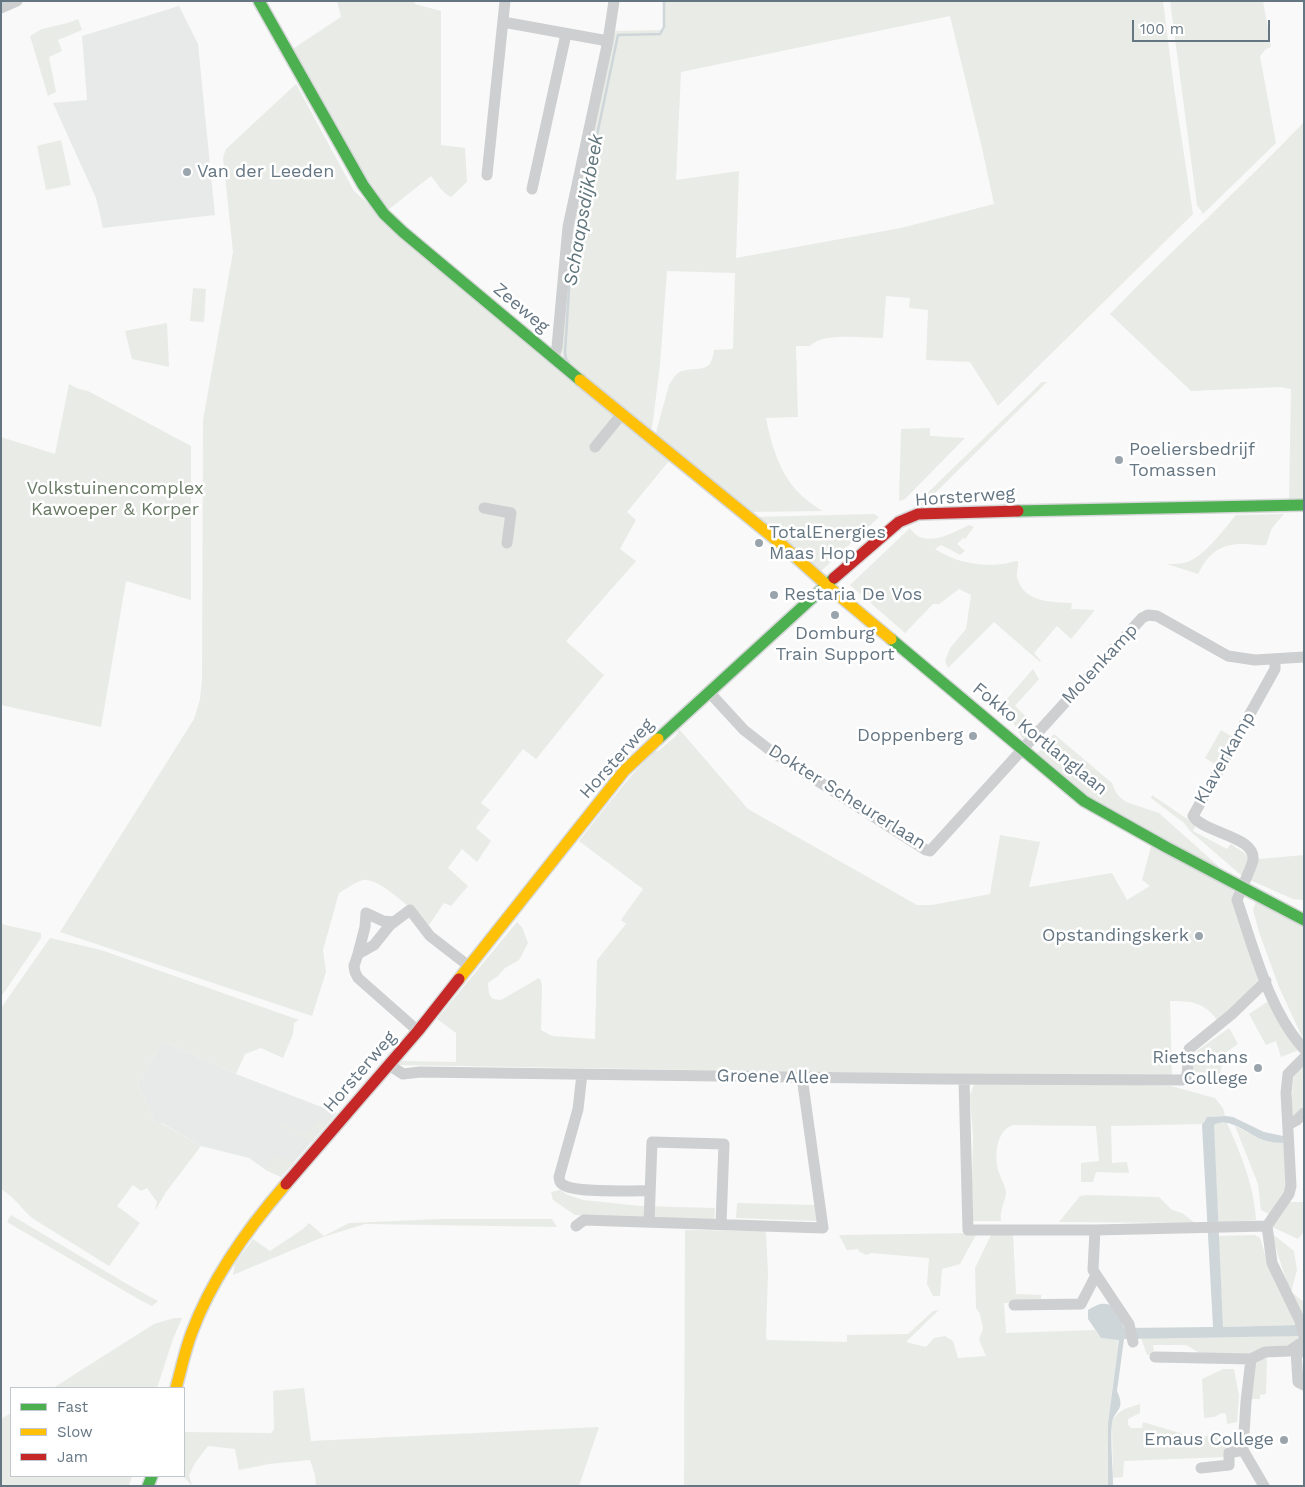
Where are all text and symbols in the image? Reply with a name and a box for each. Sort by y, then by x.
scale bar [1135,10,1272,42]
text: 100 m [1140,20,1184,38]
water label: Schaapsdijkbeek [559,132,609,288]
place label: Van der Leeden [197,161,334,183]
marker: Van der Leeden [181,166,193,178]
street label: Zeeweg [489,278,553,338]
place label: Poeliersbedrijf Tomassen [1129,439,1255,482]
marker: Poeliersbedrijf Tomassen [1113,454,1125,466]
park label: Volkstuinencomplex Kawoeper & Korper [26,478,204,520]
street label: Horsterweg [914,483,1016,511]
place label: TotalEnergies Maas Hop [769,522,886,564]
marker: TotalEnergies Maas Hop [753,537,765,549]
place label: Restaria De Vos [784,584,922,606]
marker: Restaria De Vos [768,589,780,601]
marker: Domburg Train Support [829,609,841,621]
street label: Molenkamp [1057,619,1143,709]
place label: Domburg Train Support [775,623,895,666]
street label: Fokko Kortlanglaan [968,678,1112,800]
street label: Klaverkamp [1190,708,1260,808]
street label: Horsterweg [575,714,659,804]
place label: Doppenberg [857,725,963,747]
marker: Doppenberg [967,730,979,742]
street label: Dokter Scheurerlaan [764,740,930,854]
place label: Opstandingskerk [1042,925,1189,947]
marker: Opstandingskerk [1193,930,1205,942]
street label: Horsterweg [319,1027,401,1117]
place label: Rietschans College [1152,1047,1248,1090]
marker: Rietschans College [1252,1062,1264,1074]
street label: Groene Allee [717,1065,829,1089]
legend [10,1387,185,1477]
text: Fast [57,1398,88,1416]
text: Slow [57,1423,93,1441]
place label: Emaus College [1144,1429,1274,1451]
marker: Emaus College [1278,1434,1290,1446]
text: Jam [57,1448,88,1466]

